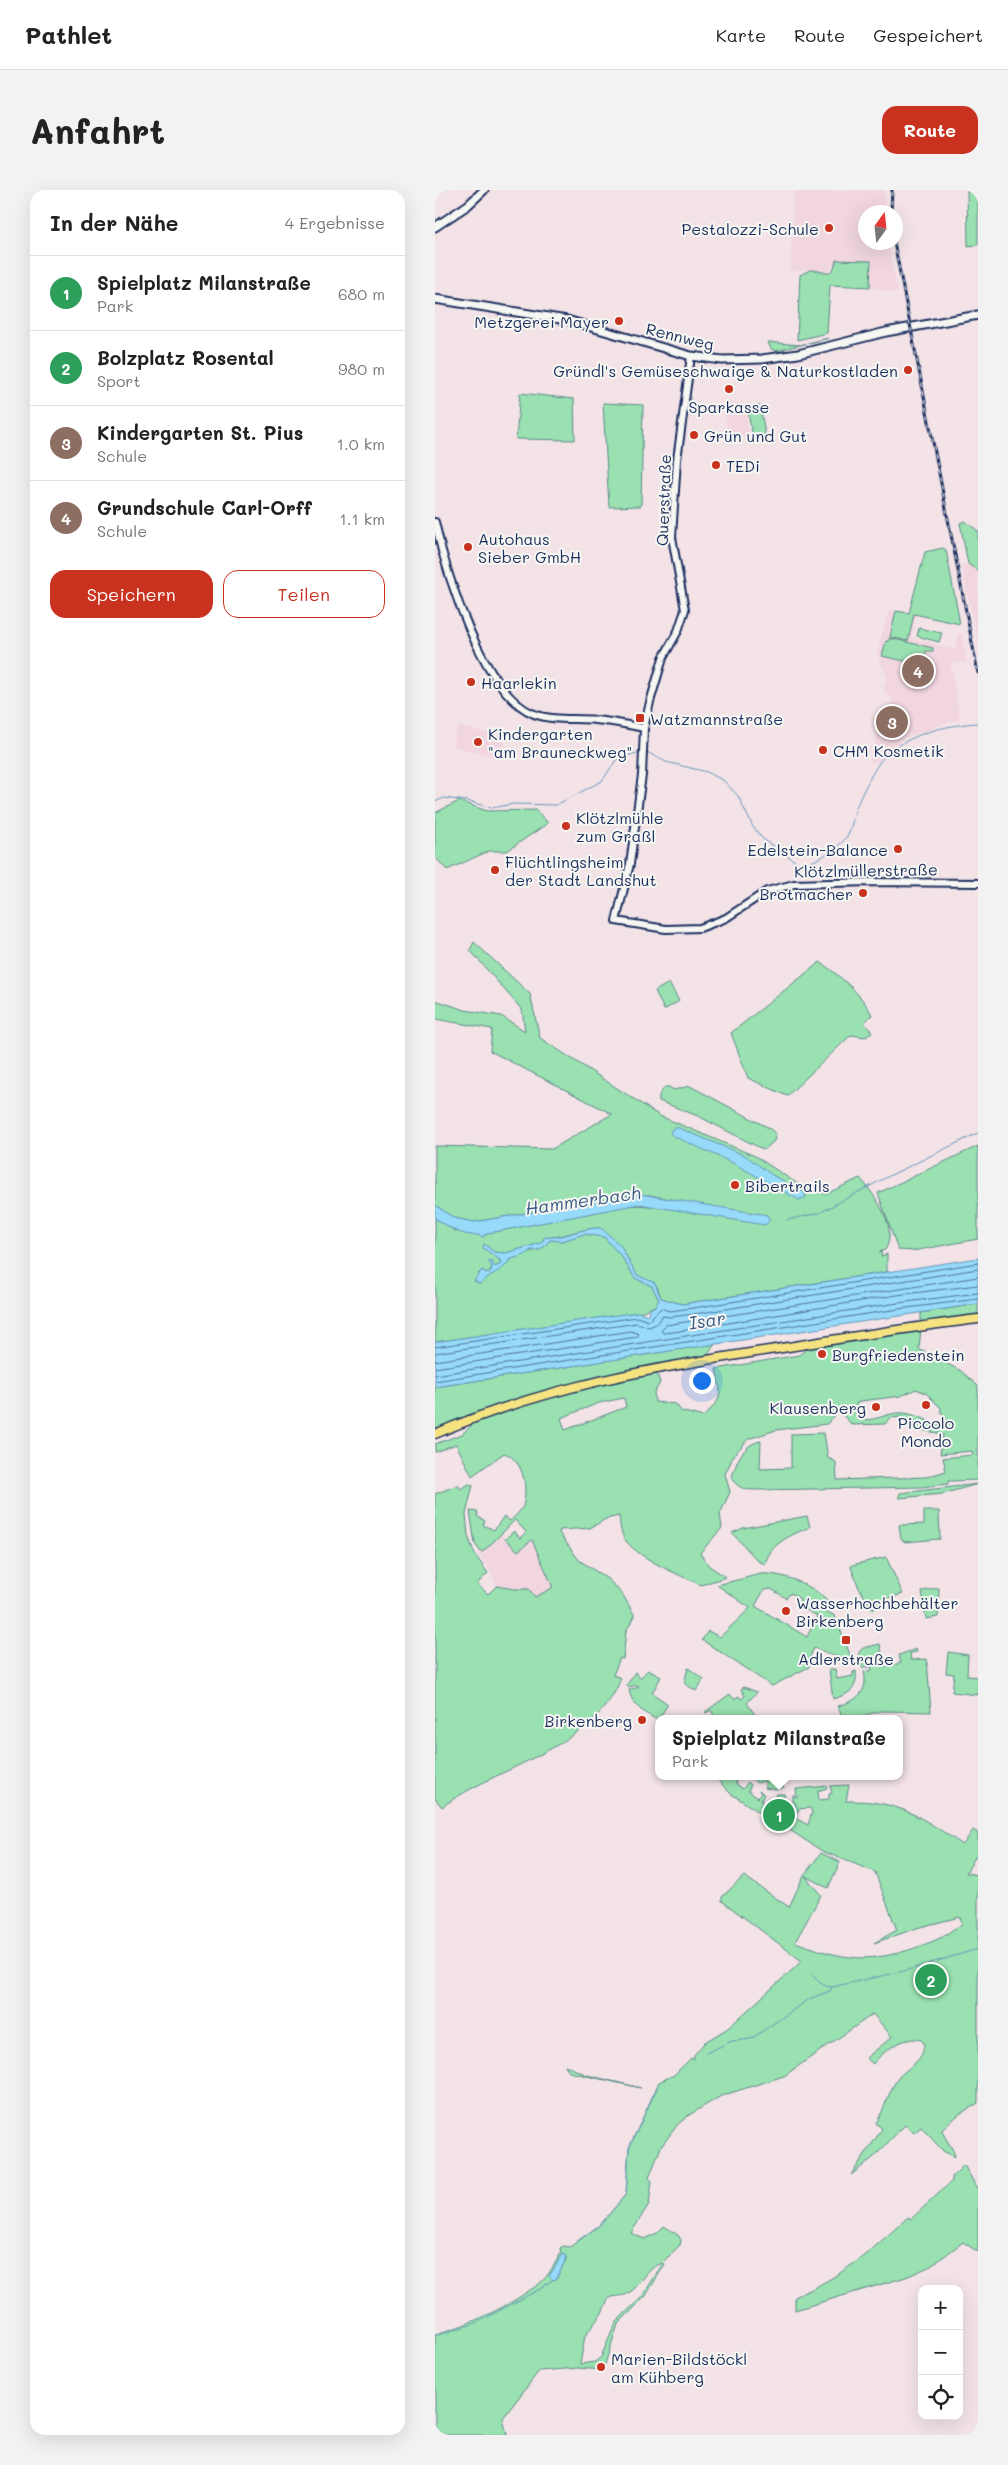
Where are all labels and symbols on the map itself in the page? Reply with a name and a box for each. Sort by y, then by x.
north arrow [858,205,903,250]
place label: Pestalozzi-Schule [681,218,819,239]
marker: Pestalozzi-Schule [823,222,835,234]
place label: Metzgerei Mayer [474,311,609,332]
marker: Metzgerei Mayer [613,315,625,327]
street label: Rennweg [644,317,716,355]
place label: Gründl's Gemüseschwaige & Naturkostladen [553,360,898,381]
marker: Gründl's Gemüseschwaige & Naturkostladen [902,364,914,376]
marker: Sparkasse [723,383,735,395]
place label: Sparkasse [689,396,769,417]
place label: Grün und Gut [704,425,807,446]
marker: Grün und Gut [688,429,700,441]
street label: Querstraße [651,454,675,546]
place label: TEDi [726,455,760,476]
marker: TEDi [710,459,722,471]
place label: Autohaus Sieber GmbH [478,528,581,567]
marker: Autohaus Sieber GmbH [462,541,474,553]
pin: 4 [902,652,934,690]
place label: Haarlekin [481,672,557,693]
marker: Haarlekin [465,676,477,688]
pin: 3 [876,703,908,741]
place label: Watzmannstraße [650,708,783,729]
marker: Watzmannstraße [634,712,646,724]
place label: Kindergarten "am Brauneckweg" [488,723,632,762]
marker: Kindergarten "am Brauneckweg" [472,736,484,748]
place label: CHM Kosmetik [833,740,944,761]
marker: CHM Kosmetik [817,744,829,756]
place label: Klötzlmühle zum Graßl [576,807,664,846]
marker: Klötzlmühle zum Graßl [560,820,572,832]
place label: Edelstein-Balance [747,839,888,860]
marker: Edelstein-Balance [892,843,904,855]
place label: Flüchtlingsheim der Stadt Landshut [505,851,657,890]
street label: Klötzlmüllerstraße [794,858,938,882]
marker: Flüchtlingsheim der Stadt Landshut [489,864,501,876]
place label: Brotmacher [759,883,853,904]
marker: Brotmacher [857,887,869,899]
place label: Bibertrails [745,1175,830,1196]
marker: Bibertrails [729,1179,741,1191]
water label: Hammerbach [524,1180,642,1220]
water label: Isar [687,1305,727,1335]
place label: Burgfriedenstein [832,1344,964,1365]
marker: Burgfriedenstein [816,1348,828,1360]
your location [689,1368,715,1394]
place label: Klausenberg [770,1397,866,1418]
marker: Piccolo Mondo [920,1399,932,1411]
marker: Klausenberg [870,1401,882,1413]
place label: Piccolo Mondo [898,1412,954,1451]
place label: Wasserhochbehälter Birkenberg [796,1592,959,1631]
marker: Wasserhochbehälter Birkenberg [780,1605,792,1617]
marker: Adlerstraße [840,1634,852,1646]
place label: Adlerstraße [798,1648,894,1669]
place label: Birkenberg [544,1710,632,1731]
marker: Birkenberg [636,1714,648,1726]
pin: 1 [763,1796,795,1834]
pin: 2 [915,1961,947,1999]
place label: Marien-Bildstöckl am Kühberg [611,2348,747,2387]
marker: Marien-Bildstöckl am Kühberg [595,2361,607,2373]

